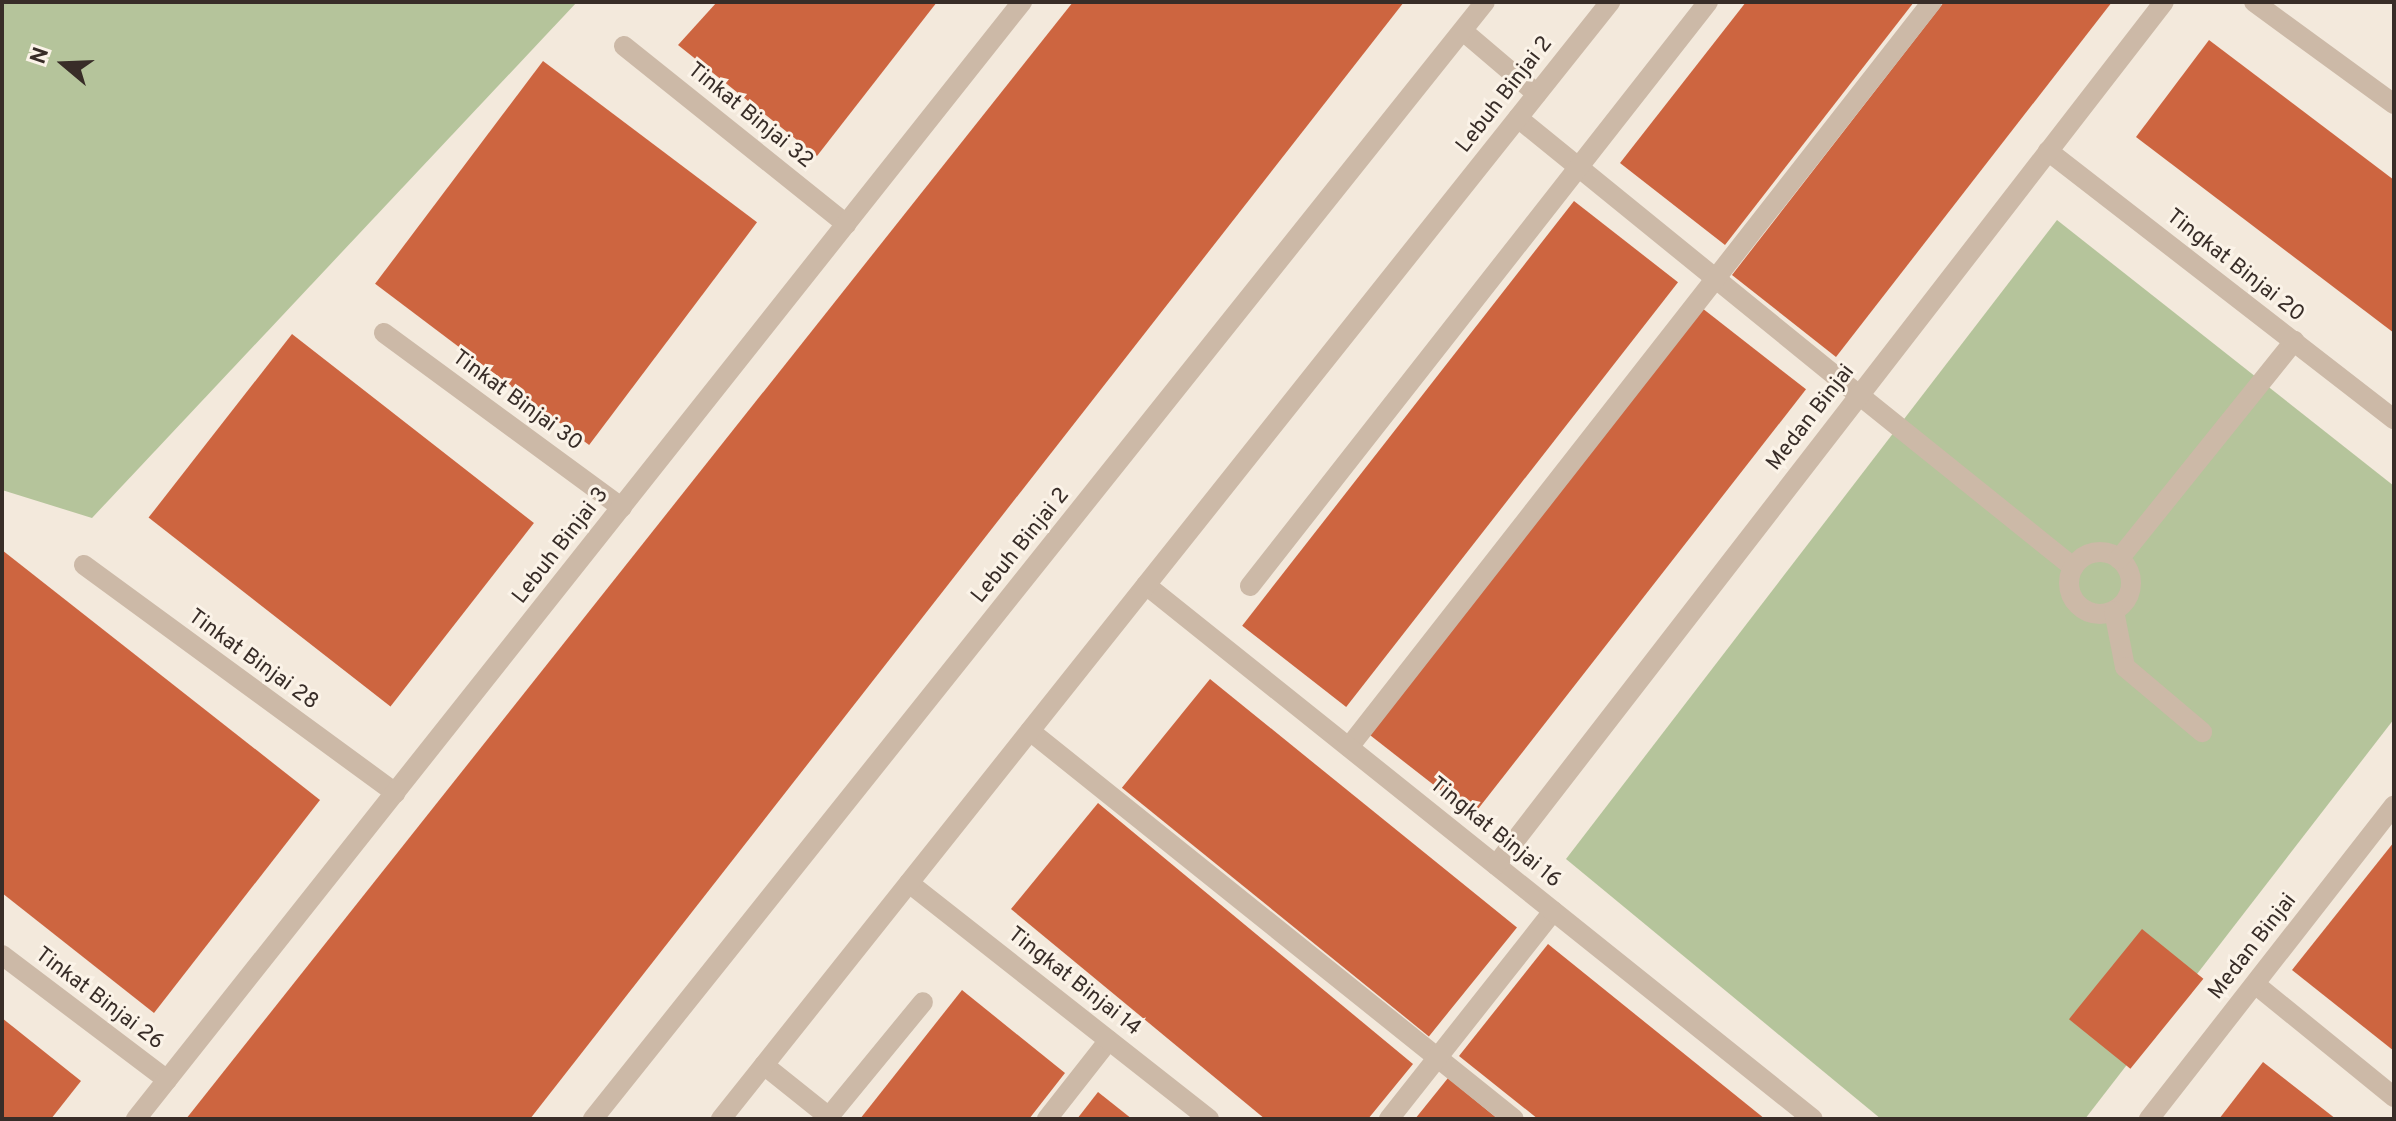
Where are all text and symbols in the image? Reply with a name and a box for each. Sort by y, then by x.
north arrow [24,24,104,104]
street label: Lebuh Binjai 2 [1451,31,1559,159]
text: N [25,44,56,68]
street label: Tinkat Binjai 32 [682,57,818,175]
street label: Tingkat Binjai 20 [2161,204,2309,328]
street label: Tinkat Binjai 30 [447,345,587,457]
street label: Medan Binjai [1761,360,1861,476]
street label: Lebuh Binjai 3 [507,482,615,610]
street label: Lebuh Binjai 2 [966,483,1076,609]
street label: Tinkat Binjai 28 [183,604,323,716]
street label: Tingkat Binjai 16 [1424,772,1566,894]
street label: Medan Binjai [2203,889,2303,1005]
street label: Tingkat Binjai 14 [1002,922,1146,1042]
street label: Tinkat Binjai 26 [29,942,169,1056]

